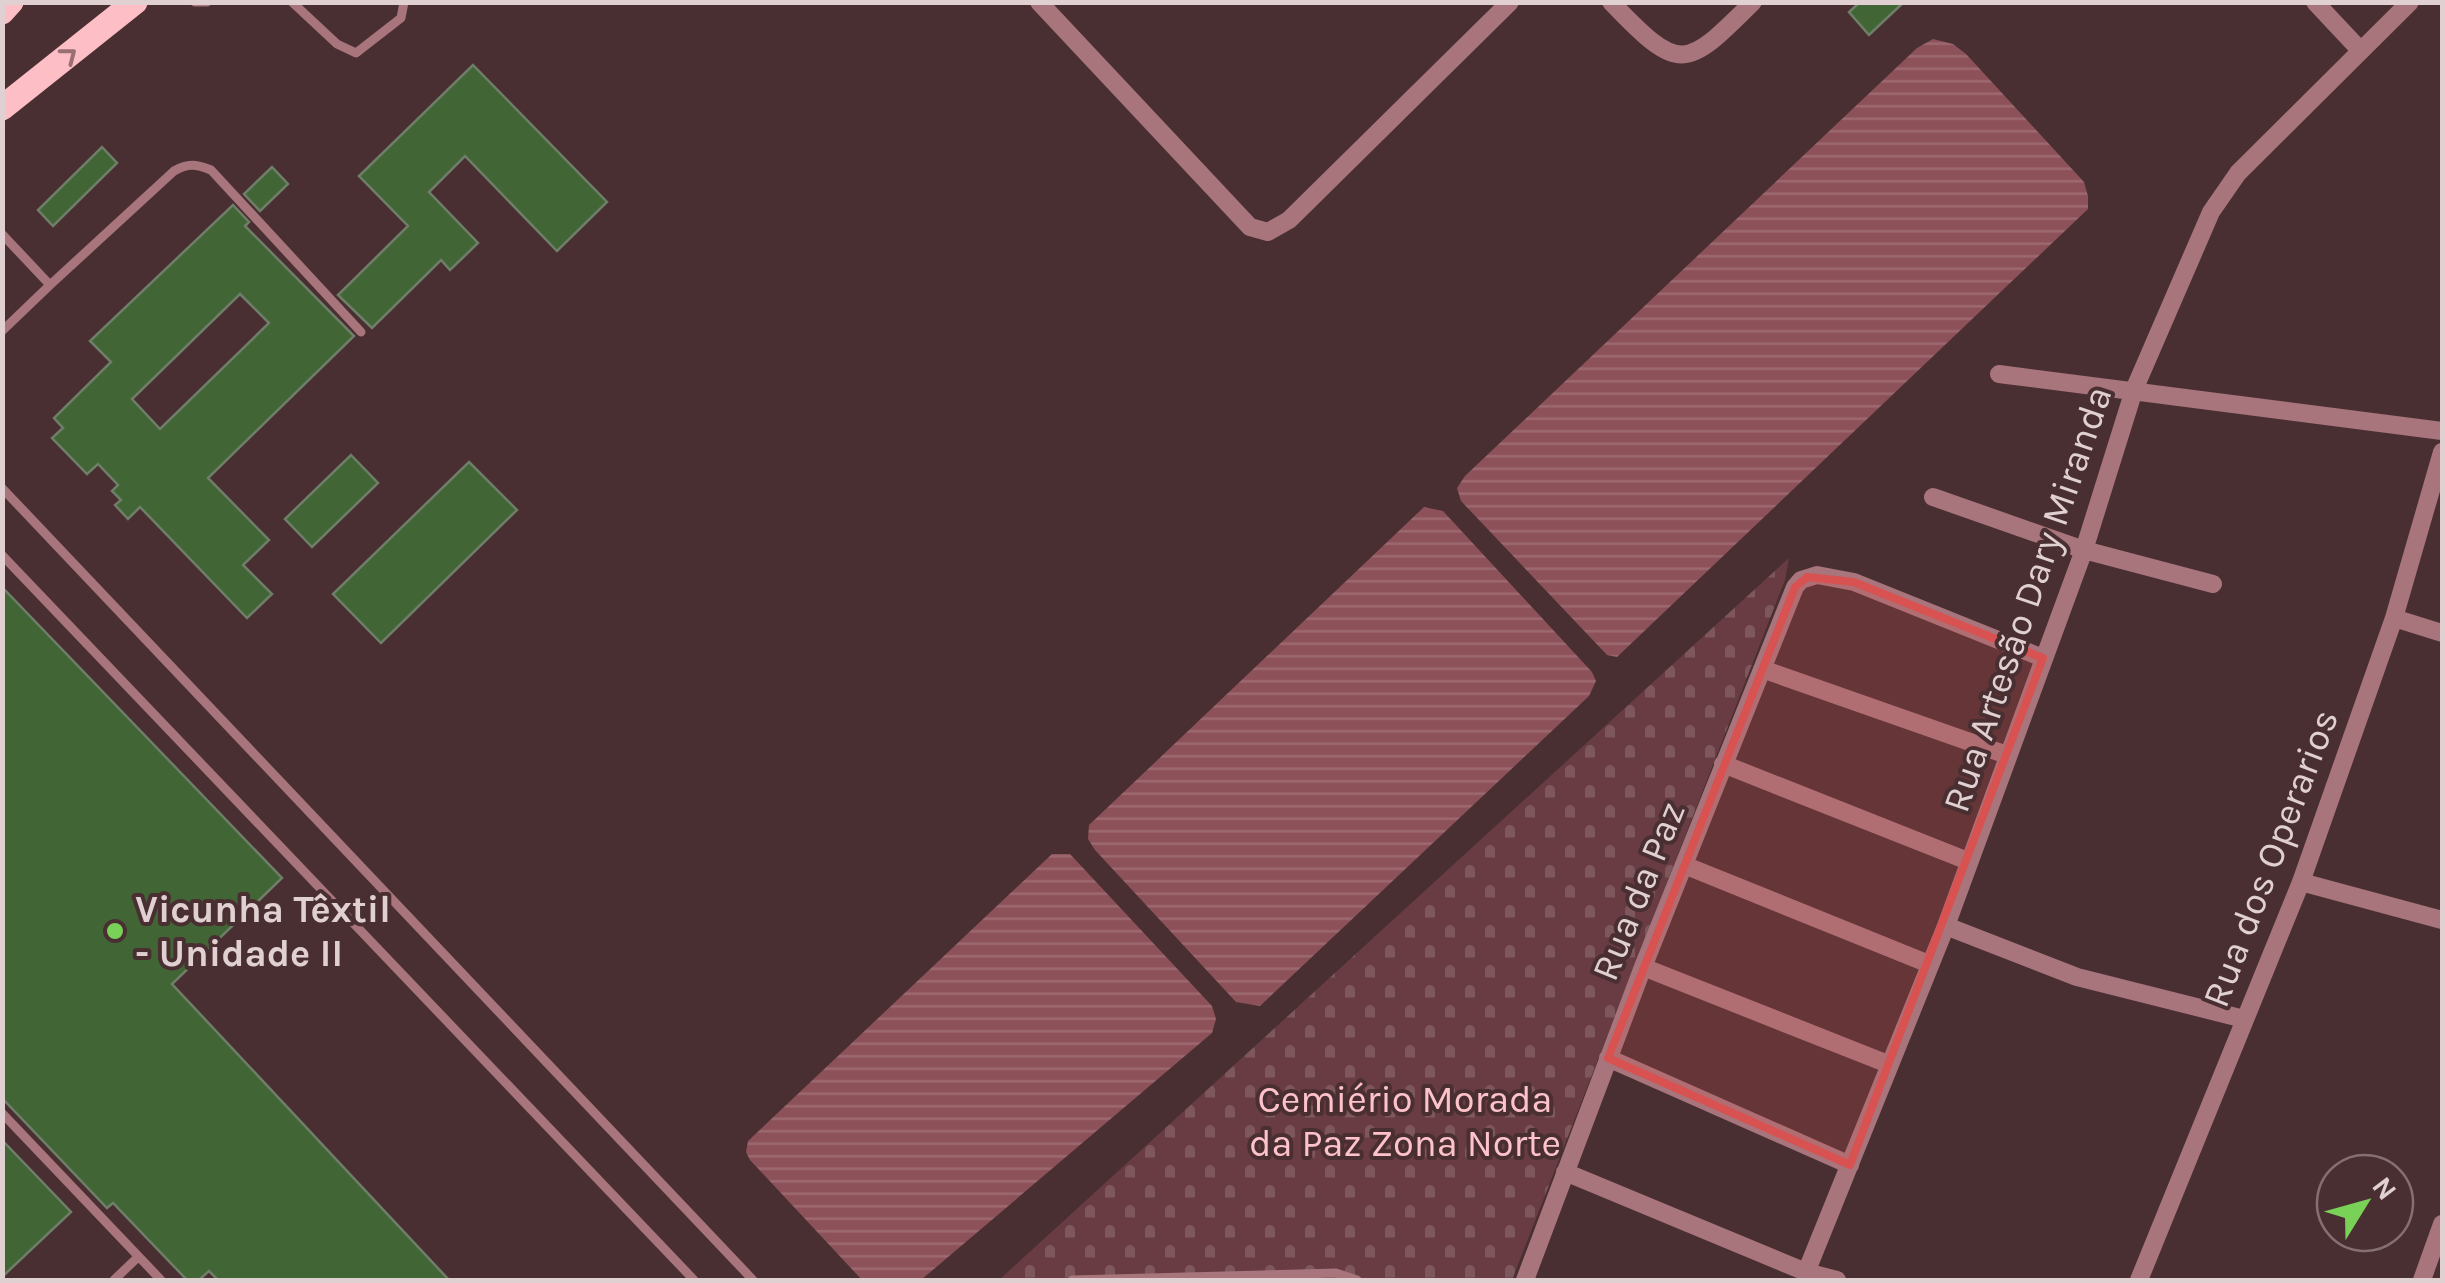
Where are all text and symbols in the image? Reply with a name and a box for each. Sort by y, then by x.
one-way arrow [57,49,75,67]
street label: Rua Artesão Dary Miranda [1933,380,2122,818]
street label: Rua dos Operarios [2193,703,2348,1013]
street label: Rua da Paz [1582,795,1695,987]
place label: Vicunha Têxtil - Unidade II [135,887,391,976]
marker: Vicunha Têxtil - Unidade II [104,920,126,942]
park label: Cemiério Morada da Paz Zona Norte [1249,1077,1561,1166]
north arrow [2315,1153,2415,1253]
text: N [2365,1170,2404,1206]

